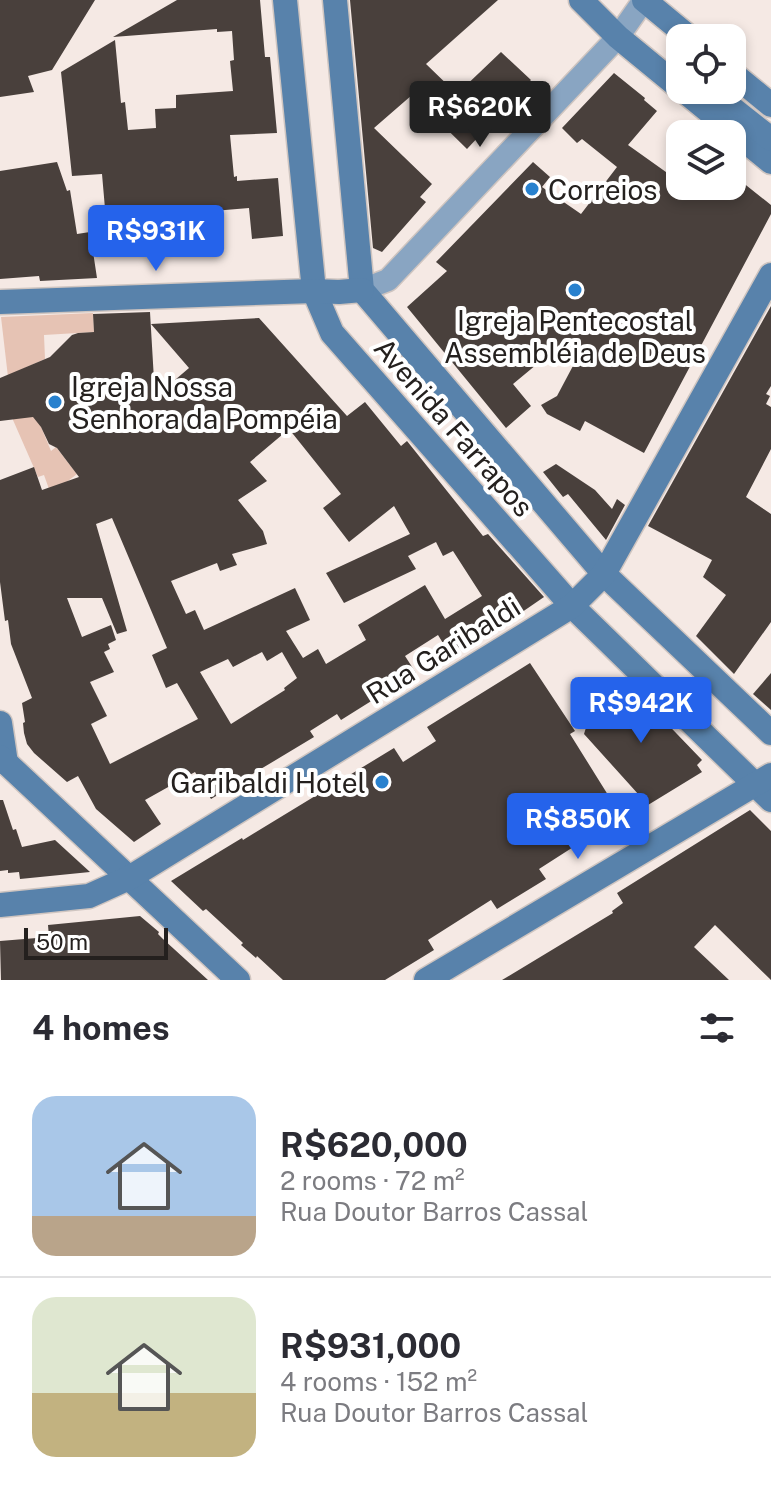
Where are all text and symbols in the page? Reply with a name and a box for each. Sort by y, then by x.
map controls [666,24,746,200]
button: locate [666,24,746,104]
pin: R$620K [415,81,545,149]
text: R$620K [428,91,532,122]
button: layers [666,120,746,200]
place label: Correios [548,173,657,206]
marker: Correios [523,180,541,198]
pin: R$931K [91,205,221,273]
text: R$931K [106,215,206,246]
marker: Igreja Pentecostal Assembléia de Deus [566,281,584,299]
place label: Igreja Pentecostal Assembléia de Deus [444,304,706,369]
street label: Avenida Farrapos [368,331,540,523]
place label: Igreja Nossa Senhora da Pompéia [71,370,338,435]
marker: Igreja Nossa Senhora da Pompéia [46,393,64,411]
street label: Rua Garibaldi [360,590,526,710]
pin: R$942K [576,677,706,745]
text: R$942K [588,687,694,718]
place label: Garibaldi Hotel [170,766,366,799]
marker: Garibaldi Hotel [373,773,391,791]
pin: R$850K [513,793,643,861]
text: R$850K [525,803,631,834]
scale bar [24,924,168,960]
text: 50 m [36,929,88,955]
icon: filters [695,1006,739,1050]
text: 4 homes [32,1008,170,1048]
text: R$620,000 [280,1125,468,1165]
icon: home [96,1128,192,1224]
text: 2 rooms · 72 m² [280,1165,465,1196]
text: Rua Doutor Barros Cassal [280,1196,588,1227]
text: R$931,000 [280,1326,461,1366]
icon: home [96,1329,192,1425]
text: 4 rooms · 152 m² [280,1366,477,1397]
text: Rua Doutor Barros Cassal [280,1397,588,1428]

